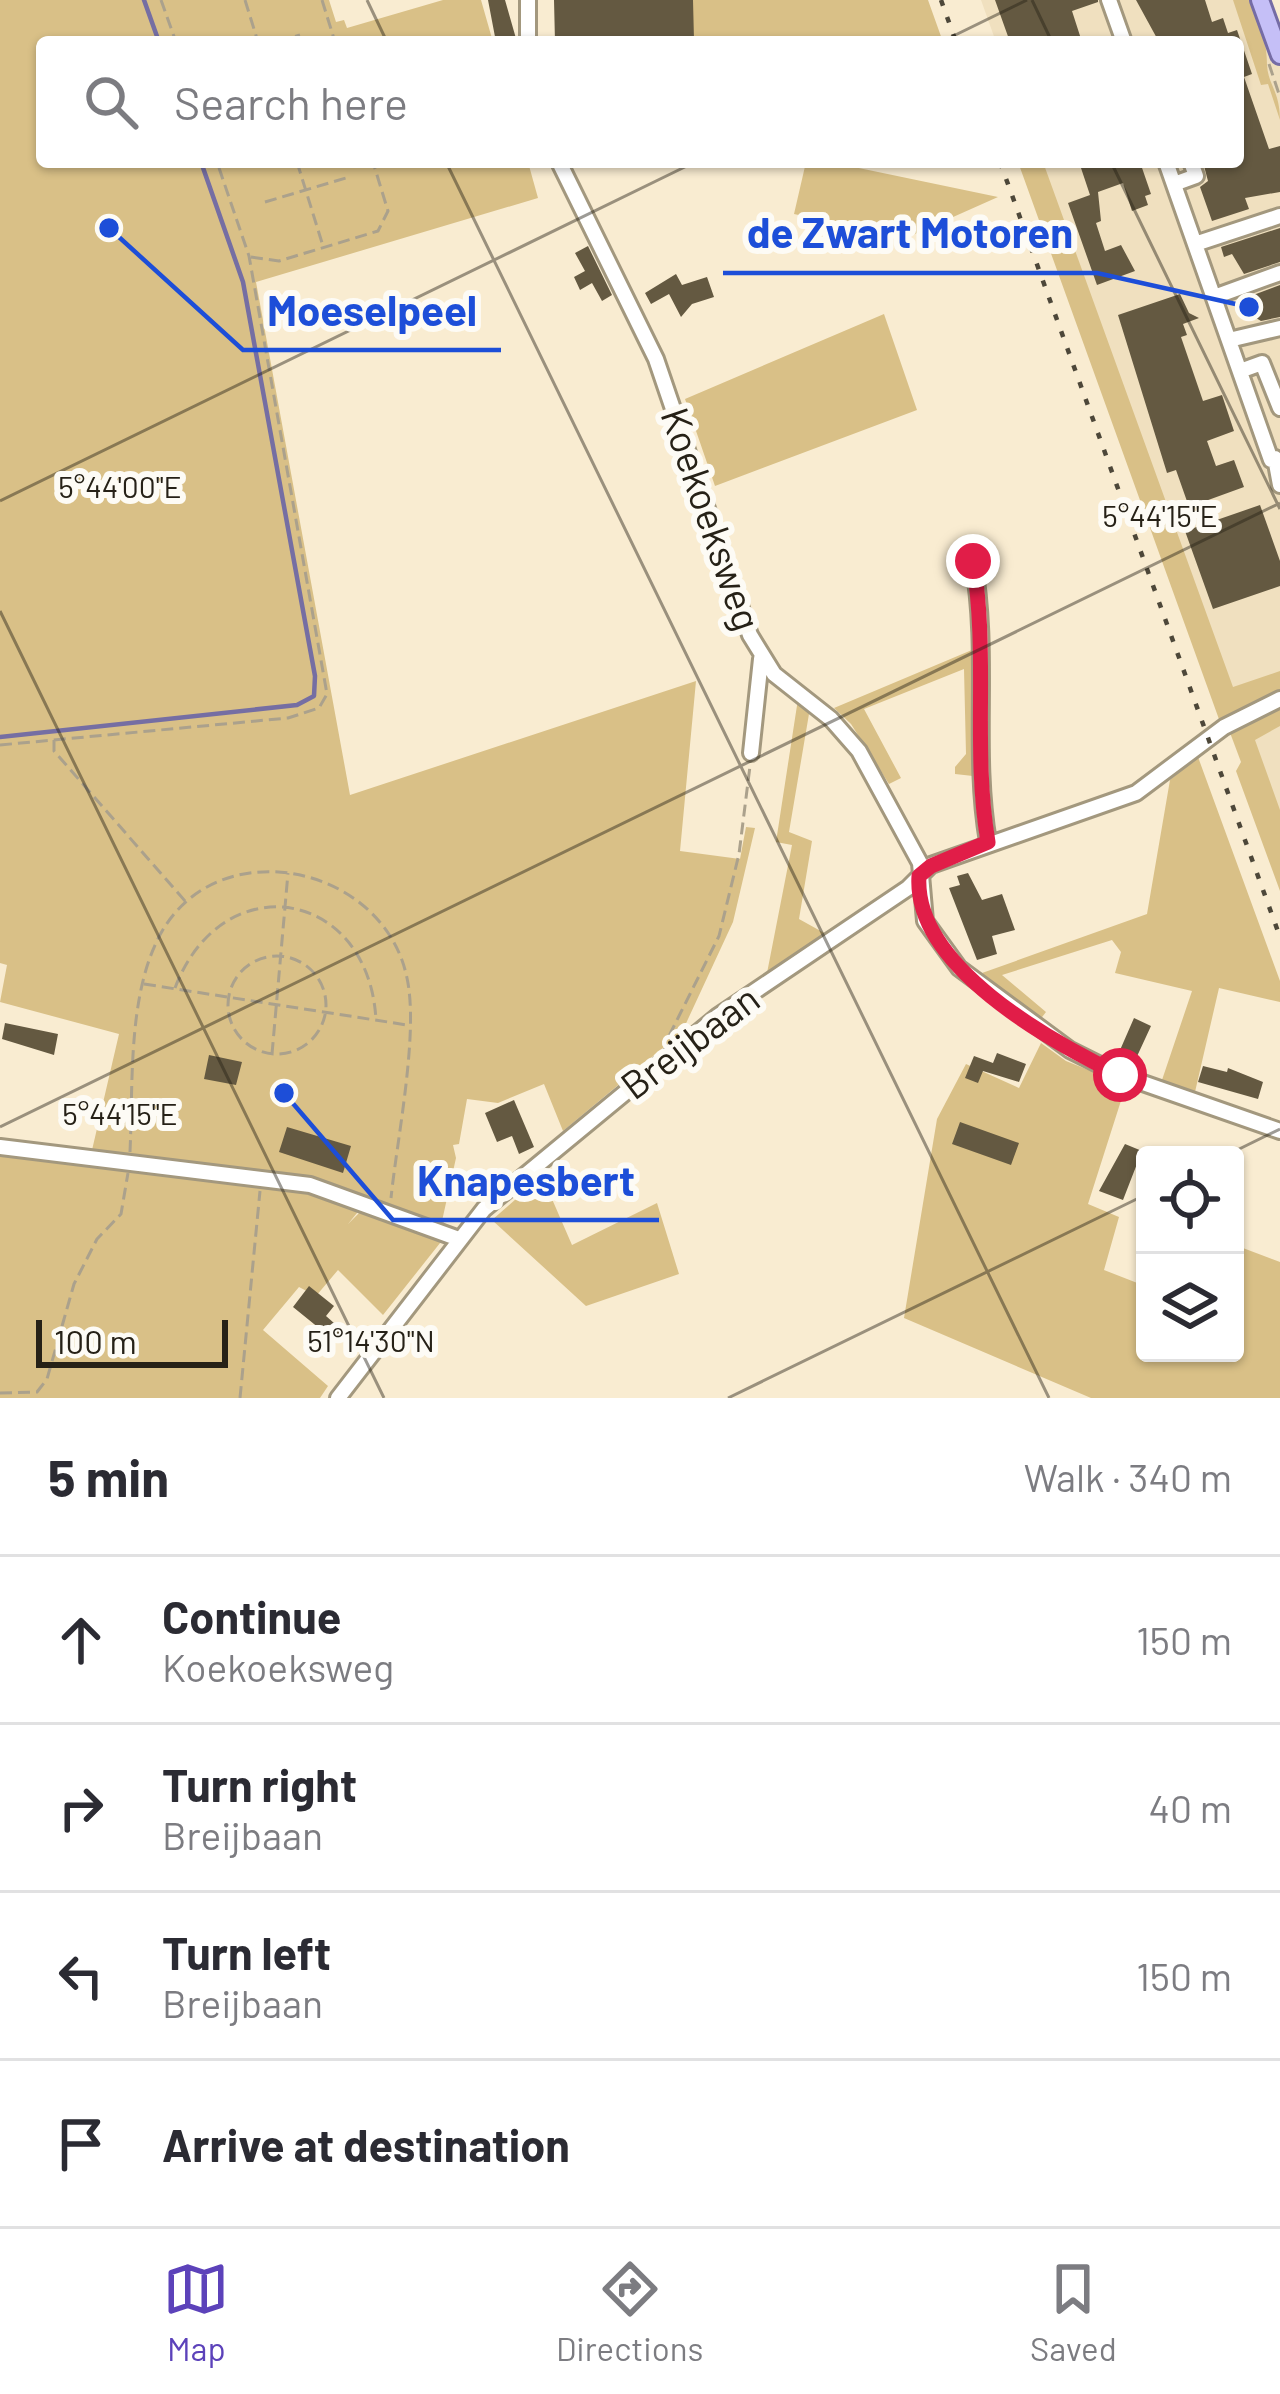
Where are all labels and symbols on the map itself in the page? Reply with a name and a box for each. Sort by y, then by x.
callout: de Zwart Motoren [723,195,1097,273]
text: de Zwart Motoren [747,206,1073,256]
callout: Moeselpeel [243,272,501,350]
text: Moeselpeel [267,284,477,334]
street label: Koekoeksweg [652,401,772,636]
text: 5°44'00"E [58,468,182,504]
text: 5°44'15"E [1102,497,1218,533]
route end [946,534,1000,588]
street label: Breijbaan [611,974,767,1108]
route start [1093,1048,1147,1102]
text: 5°44'15"E [62,1095,178,1131]
callout: Knapesbert [393,1142,659,1220]
text: Knapesbert [417,1154,635,1204]
scale bar [36,1314,228,1367]
text: 51°14'30"N [307,1322,435,1358]

